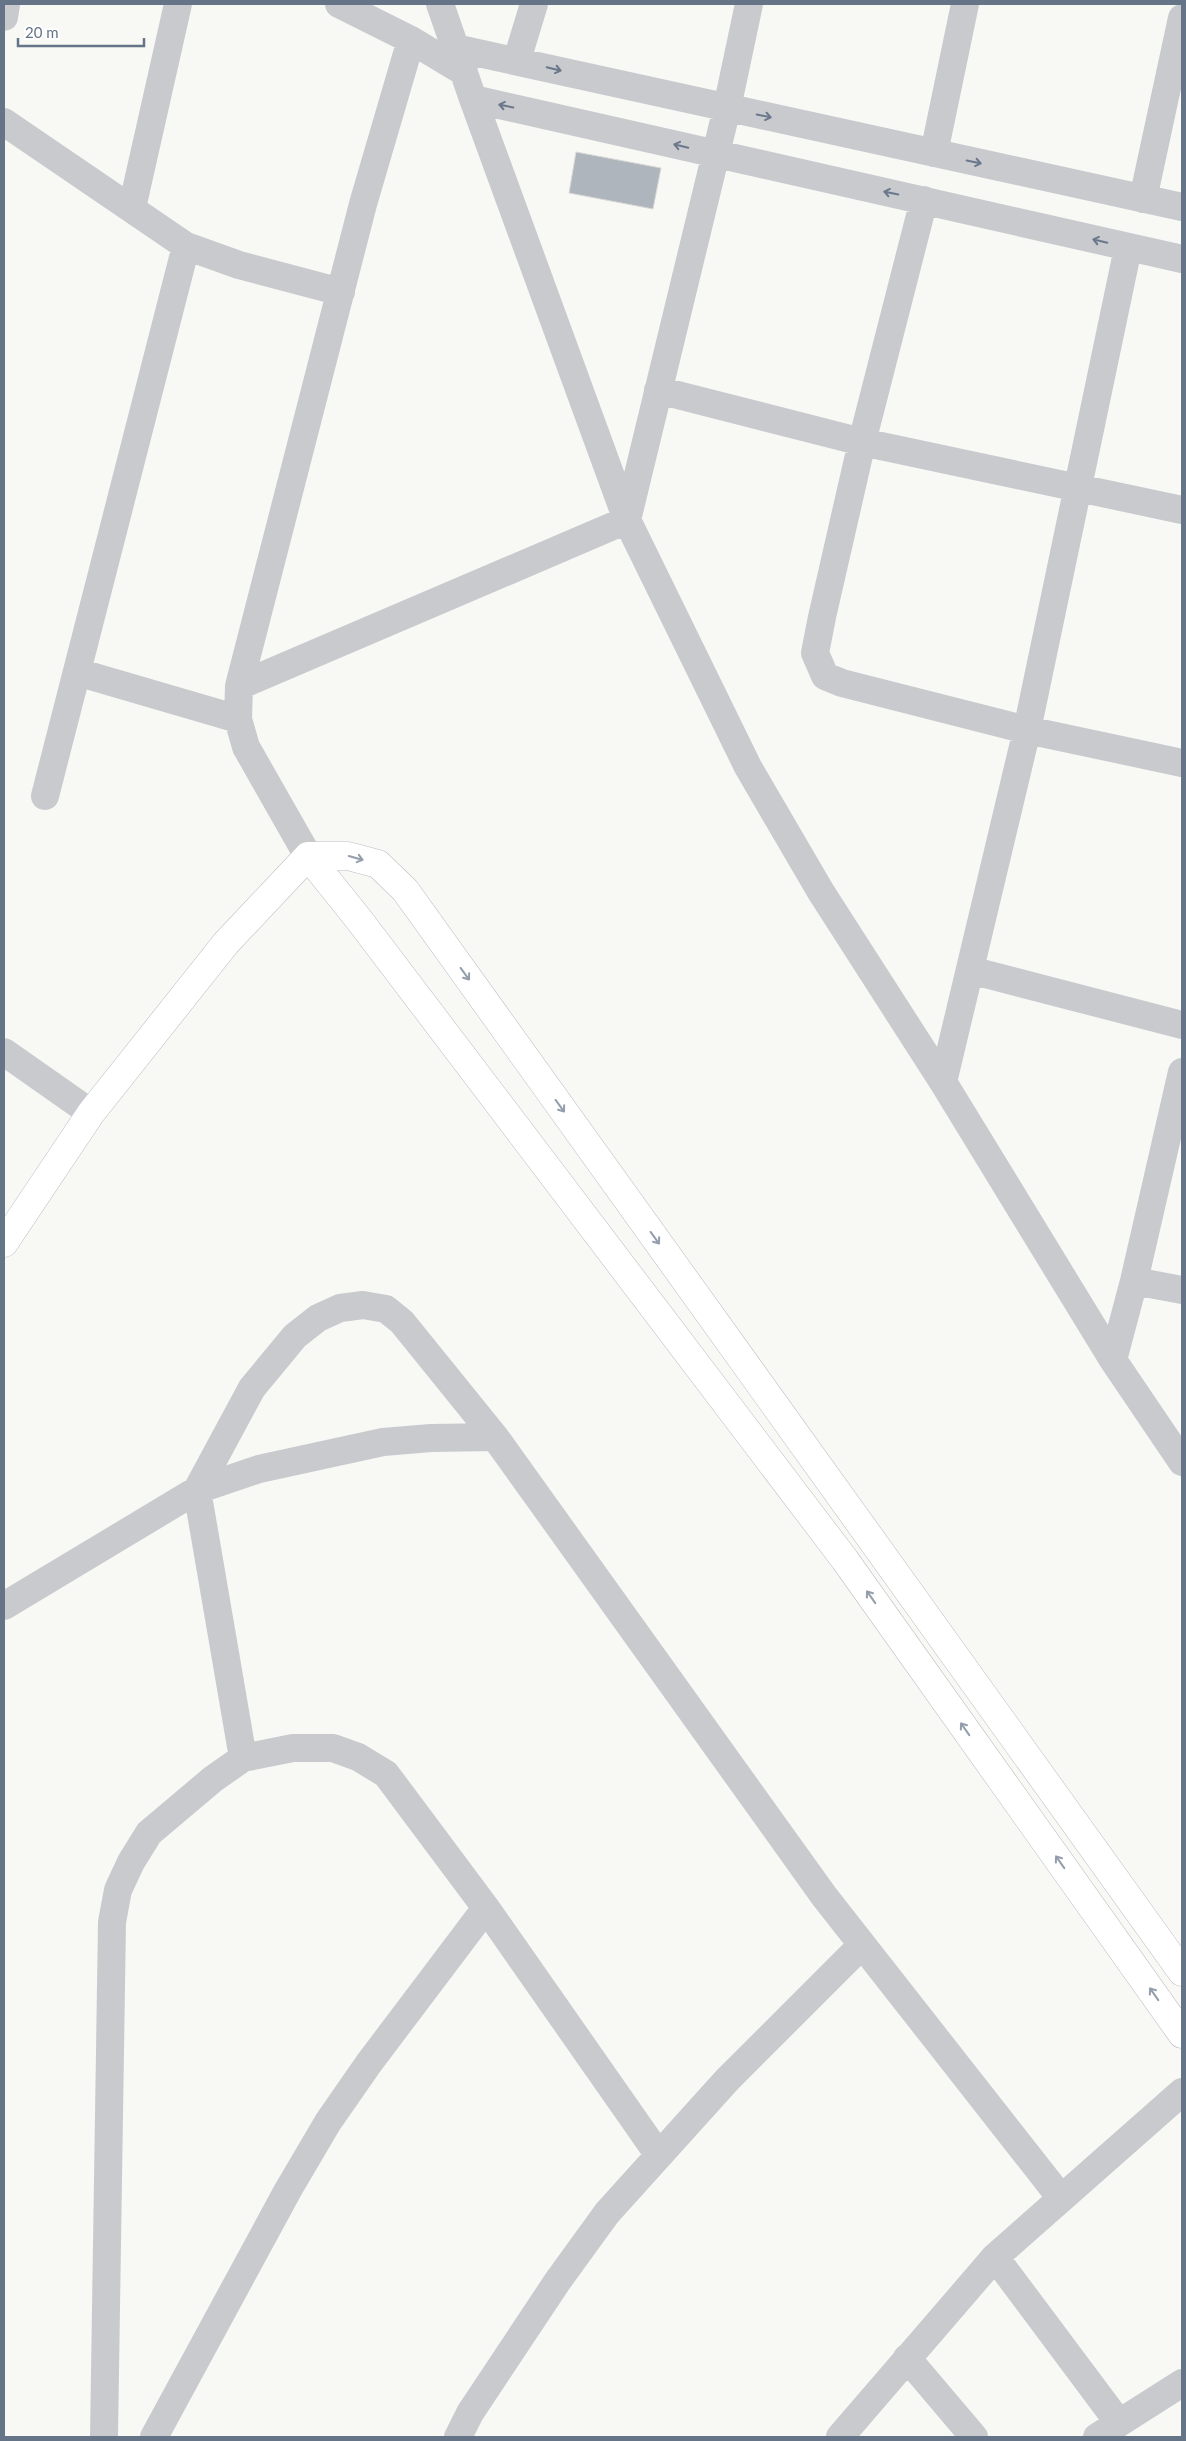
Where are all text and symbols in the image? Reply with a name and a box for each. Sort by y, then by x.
scale bar [18,15,144,47]
text: 20 m [25,23,59,41]
one-way arrow [546,65,562,74]
one-way arrow [498,101,514,110]
one-way arrow [755,112,771,121]
one-way arrow [674,141,690,150]
one-way arrow [965,158,981,167]
one-way arrow [883,188,899,197]
one-way arrow [1093,236,1109,245]
one-way arrow [348,854,364,864]
one-way arrow [460,967,470,981]
one-way arrow [555,1099,565,1113]
one-way arrow [649,1231,660,1244]
one-way arrow [866,1590,876,1604]
one-way arrow [960,1723,971,1736]
one-way arrow [1055,1855,1065,1869]
one-way arrow [1149,1987,1159,2001]

